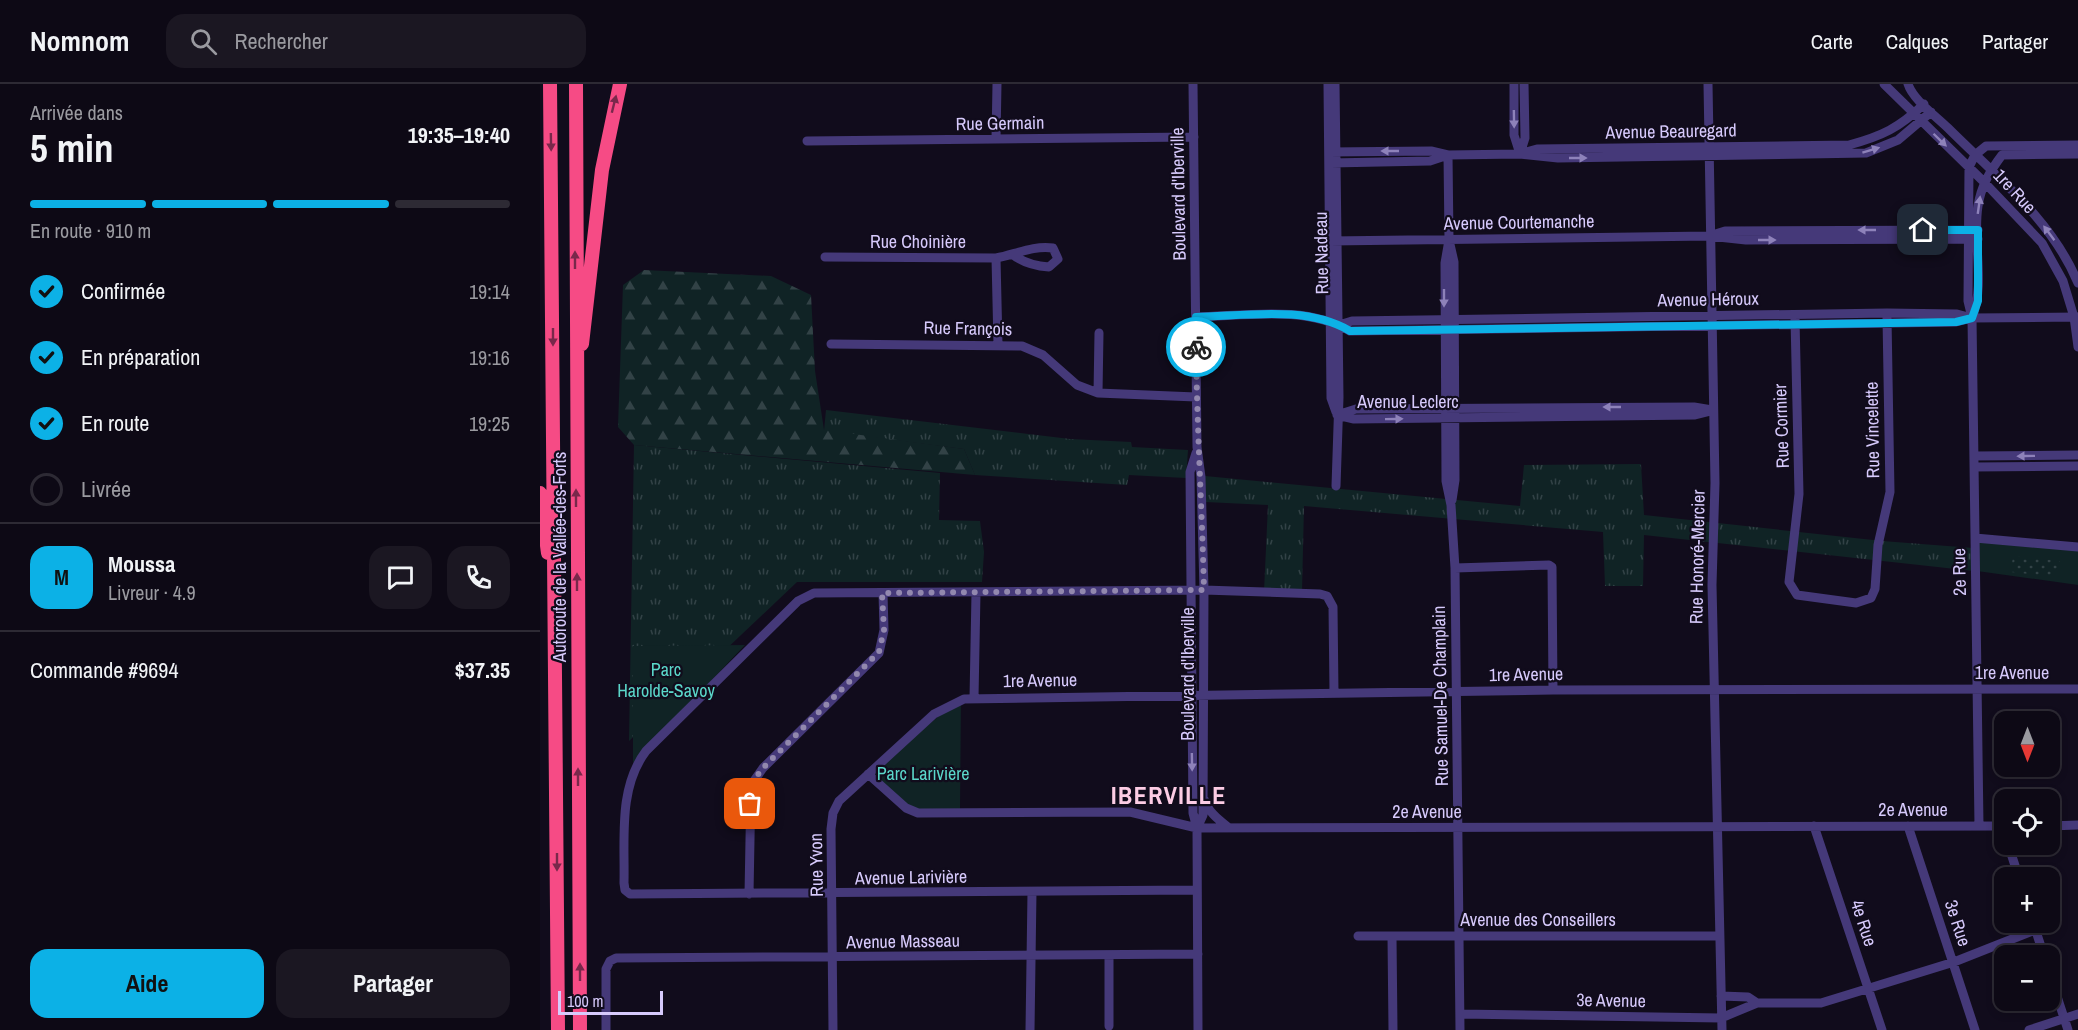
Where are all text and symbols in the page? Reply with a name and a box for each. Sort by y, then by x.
search box [166,14,586,68]
text: Nomnom [30,22,130,60]
icon: search [187,25,220,58]
text: Rechercher [235,26,328,56]
text: Carte [1811,27,1853,56]
text: Calques [1886,27,1949,56]
text: Partager [1982,27,2048,56]
one-way arrow [610,95,620,113]
text: Arrivée dans [30,99,123,126]
street label: Rue Germain [955,110,1045,136]
one-way arrow [1509,110,1519,129]
street label: Avenue Beauregard [1604,117,1737,145]
text: 19:35–19:40 [408,120,510,150]
text: 5 min [30,122,114,174]
street label: Boulevard d'Iberville [1164,127,1192,261]
one-way arrow [1933,132,1947,146]
one-way arrow [546,133,556,152]
one-way arrow [1862,145,1880,154]
one-way arrow [1380,147,1399,156]
one-way arrow [1569,153,1588,163]
street label: 1re Rue [1988,163,2042,219]
one-way arrow [1975,196,1984,215]
pin [1897,204,1948,255]
street label: Avenue Courtemanche [1442,208,1595,236]
street label: Rue Nadeau [1308,211,1334,295]
icon: home [1906,213,1939,246]
text: En route · 910 m [30,217,151,244]
one-way arrow [1858,225,1877,235]
one-way arrow [2044,225,2056,240]
street label: Rue Choinière [870,229,966,254]
one-way arrow [1757,235,1776,245]
one-way arrow [570,251,580,270]
icon: check [30,275,63,308]
text: Confirmée [81,276,165,306]
text: 19:14 [469,278,510,305]
street label: Avenue Héroux [1656,286,1760,312]
one-way arrow [1439,288,1449,307]
street label: Rue François [923,315,1013,341]
courier [1166,317,1226,377]
one-way arrow [549,328,558,347]
icon: bike [1180,331,1213,364]
icon: check [30,341,63,374]
text: En préparation [81,342,200,372]
text: 19:16 [469,344,510,371]
street label: Rue Vincelette [1859,382,1885,478]
street label: Rue Cormier [1767,383,1795,469]
street label: Avenue Leclerc [1356,389,1459,414]
one-way arrow [1603,402,1622,412]
icon: check [30,407,63,440]
text: En route [81,408,149,438]
text: 19:25 [469,410,510,437]
one-way arrow [1385,414,1404,424]
one-way arrow [2016,451,2035,460]
street label: Autoroute de la Vallée-des-Forts [547,452,572,663]
text: Livrée [81,474,131,504]
one-way arrow [571,488,581,507]
street label: Rue Honoré-Mercier [1683,489,1711,624]
button: chat [369,546,432,609]
button: phone [447,546,510,609]
street label: 2e Rue [1946,548,1972,596]
text: Moussa [108,549,175,579]
text: M [54,562,69,592]
one-way arrow [572,572,582,591]
text: Livreur · 4.9 [108,579,196,606]
street label: Rue Samuel-De Champlain [1426,606,1454,786]
street label: Boulevard d'Iberville [1175,607,1200,741]
text: Commande #9694 [30,655,178,685]
text: $37.35 [455,655,510,685]
park label: Parc Harolde-Savoy [617,657,715,703]
street label: 1re Avenue [1975,660,2049,685]
street label: 1re Avenue [1489,661,1563,687]
street label: 1re Avenue [1003,667,1077,693]
north arrow [1994,711,2060,777]
map controls [1994,711,2060,1011]
one-way arrow [1187,752,1197,771]
park label: Parc Larivière [877,761,969,786]
one-way arrow [573,767,583,786]
pin [724,778,775,829]
district label: IBERVILLE [1111,779,1227,811]
icon: bag [733,787,766,820]
button: locate [1994,789,2060,855]
street label: 2e Avenue [1878,797,1948,822]
street label: 2e Avenue [1392,799,1462,824]
street label: Rue Yvon [803,833,829,897]
one-way arrow [552,852,562,871]
street label: Avenue Larivière [854,864,967,890]
button: + [1994,867,2060,933]
street label: 4e Rue [1845,897,1883,949]
street label: 3e Rue [1939,897,1977,949]
street label: Avenue des Conseillers [1459,907,1616,932]
street label: Avenue Masseau [845,928,960,955]
button: − [1994,945,2060,1011]
button: Aide [30,949,264,1018]
button: Partager [276,949,510,1018]
one-way arrow [575,962,584,981]
street label: 3e Avenue [1576,987,1646,1013]
scale bar [558,988,663,1016]
text: 100 m [567,990,603,1012]

